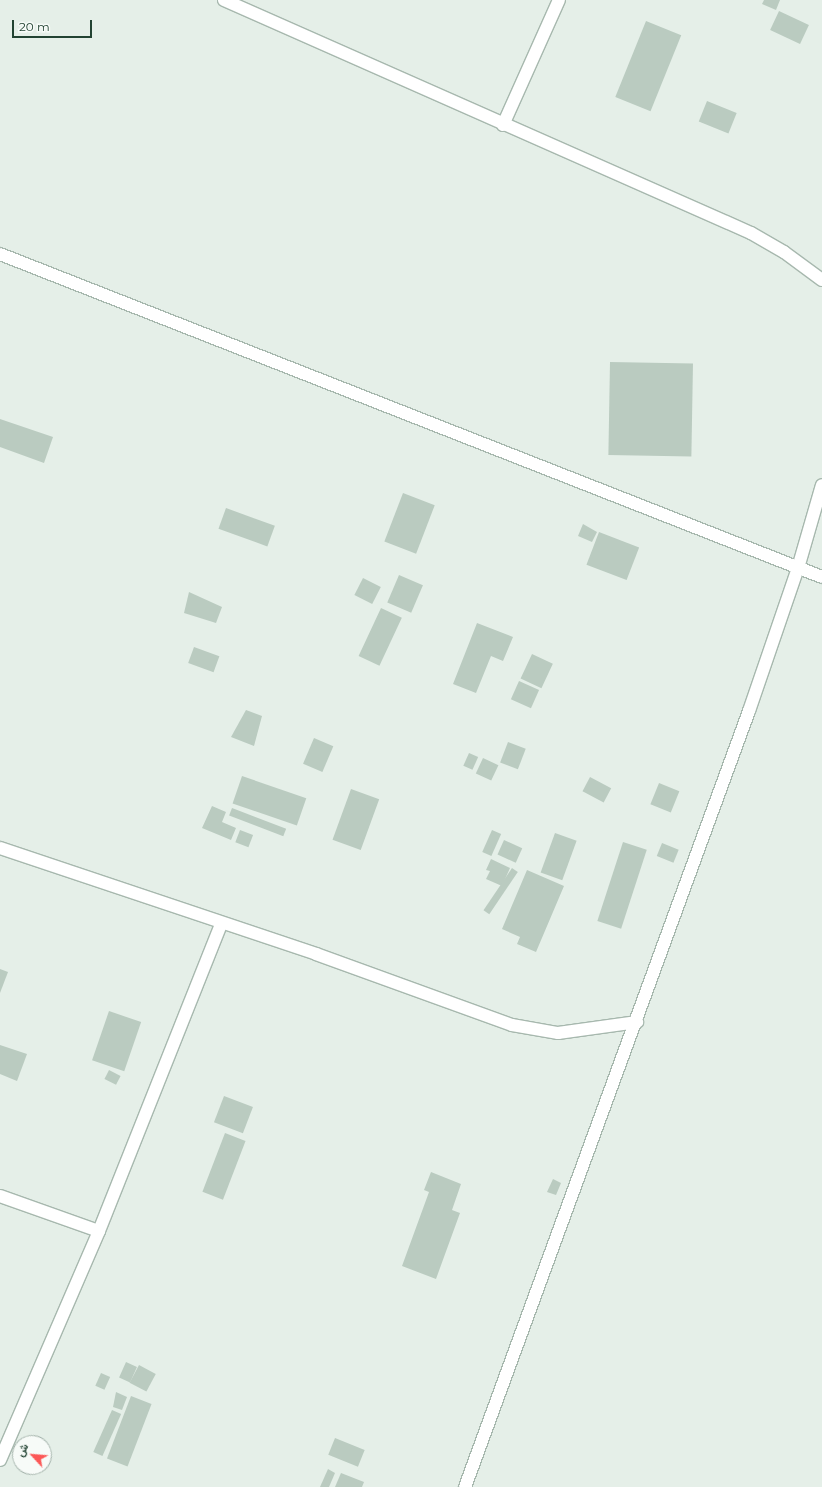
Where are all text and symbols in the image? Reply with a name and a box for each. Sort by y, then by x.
scale bar [14,12,94,38]
text: 20 m [19,19,50,34]
north arrow [12,1435,52,1475]
text: ش [13,1441,31,1459]

